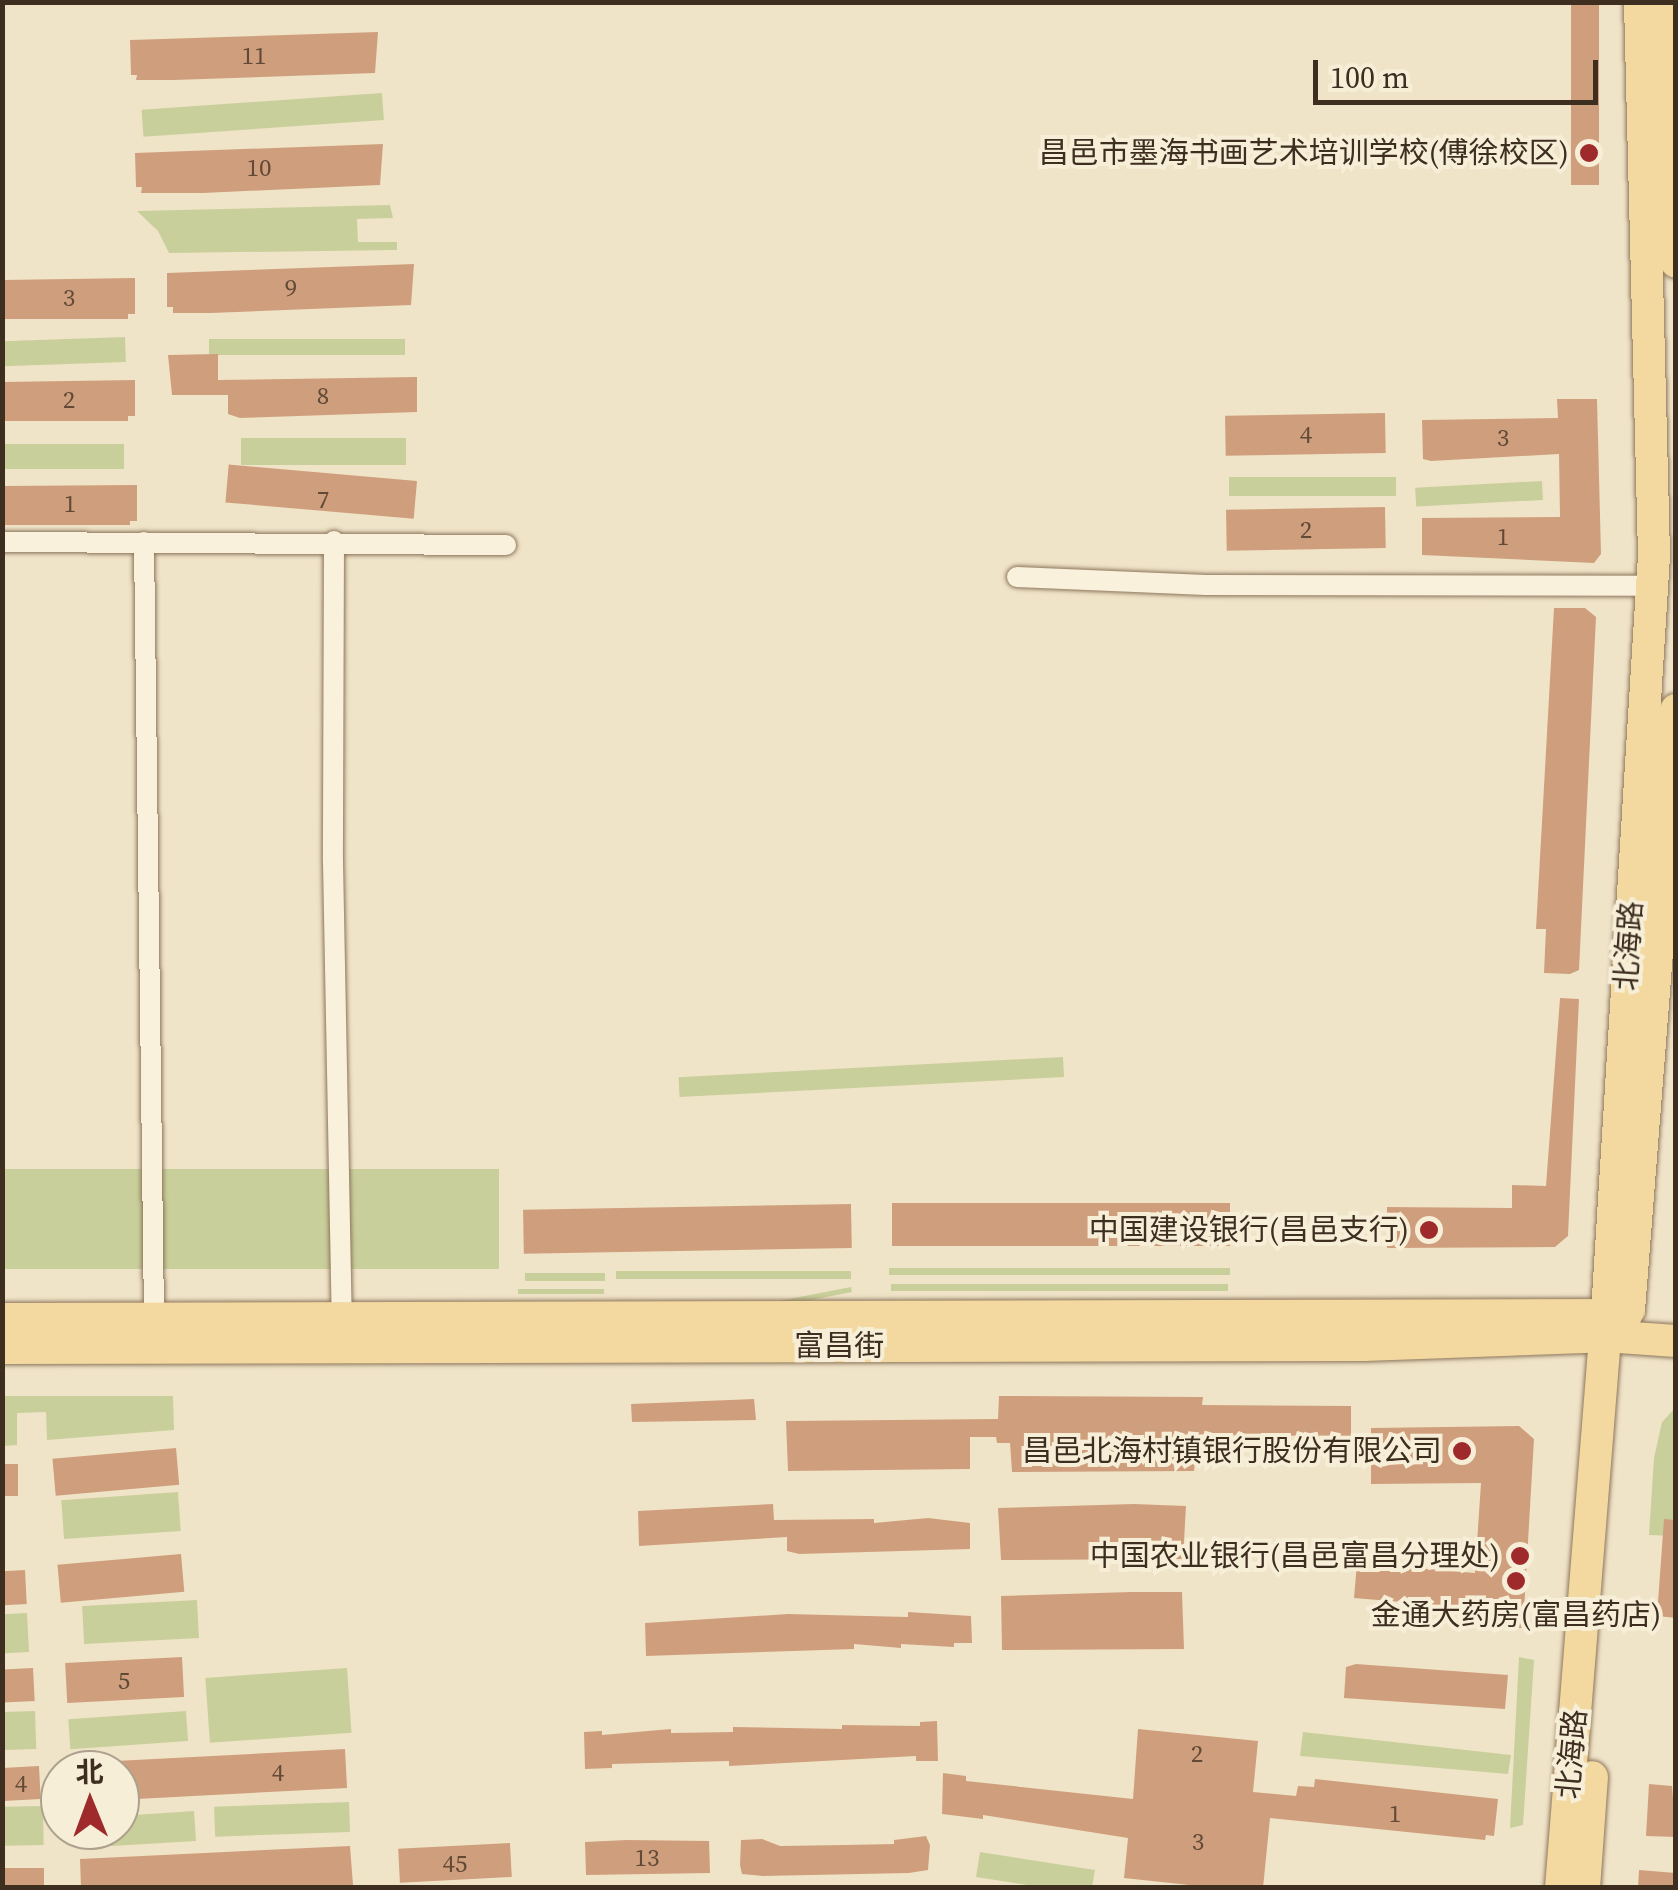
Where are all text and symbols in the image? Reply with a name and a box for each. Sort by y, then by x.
house number: 11 [242,40,266,70]
scale bar [1318,40,1603,102]
text: 100 m [1330,57,1409,98]
place label: 昌邑市墨海书画艺术培训学校(傅徐校区) [1039,135,1569,171]
marker: 昌邑市墨海书画艺术培训学校(傅徐校区) [1578,142,1600,164]
house number: 10 [247,152,271,182]
house number: 9 [285,272,297,302]
house number: 3 [63,282,75,312]
house number: 8 [317,380,329,410]
house number: 2 [63,384,75,414]
house number: 4 [1300,419,1312,449]
house number: 3 [1497,422,1509,452]
house number: 7 [317,484,329,514]
house number: 1 [64,488,76,518]
house number: 2 [1300,514,1312,544]
house number: 1 [1497,521,1509,551]
street label: 北海路 [1608,900,1650,992]
place label: 中国建设银行(昌邑支行) [1089,1212,1409,1248]
marker: 中国建设银行(昌邑支行) [1418,1219,1440,1241]
street label: 富昌街 [794,1328,884,1364]
place label: 昌邑北海村镇银行股份有限公司 [1022,1433,1442,1469]
marker: 昌邑北海村镇银行股份有限公司 [1451,1440,1473,1462]
place label: 中国农业银行(昌邑富昌分理处) [1090,1538,1500,1574]
marker: 中国农业银行(昌邑富昌分理处) [1509,1545,1531,1567]
marker: 金通大药房(富昌药店) [1505,1570,1527,1592]
place label: 金通大药房(富昌药店) [1371,1597,1661,1633]
house number: 5 [118,1665,130,1695]
street label: 北海路 [1550,1708,1594,1800]
house number: 2 [1191,1738,1203,1768]
north arrow [40,1750,140,1850]
text: 北 [75,1753,104,1791]
house number: 4 [272,1757,284,1787]
house number: 4 [15,1768,27,1798]
house number: 1 [1389,1798,1401,1828]
house number: 3 [1192,1826,1204,1856]
house number: 13 [635,1842,659,1872]
house number: 45 [443,1848,467,1878]

